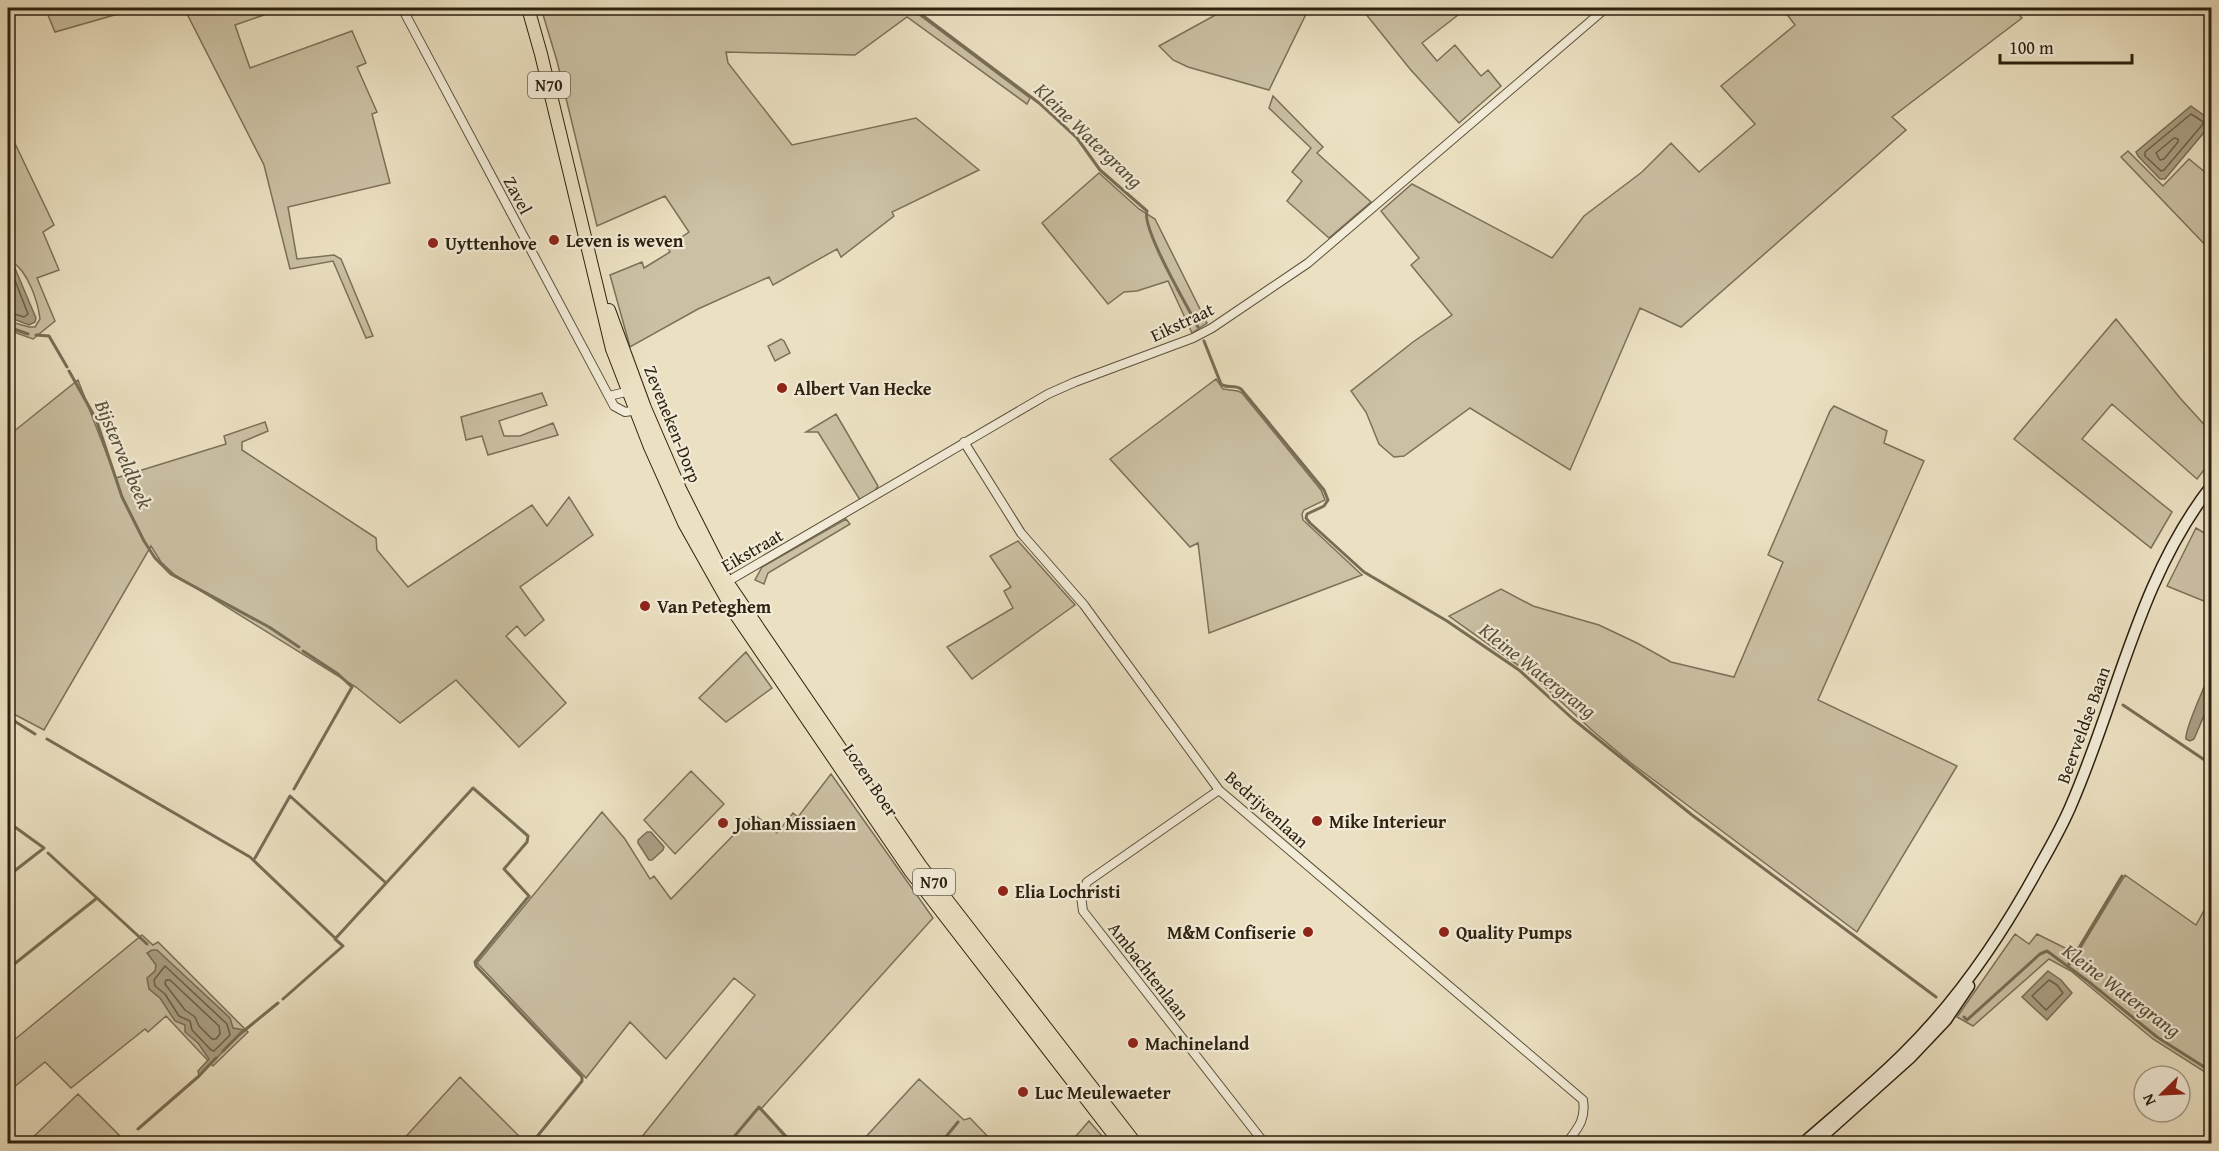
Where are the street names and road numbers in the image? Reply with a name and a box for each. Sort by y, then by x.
road number: N70 [528,72,570,98]
street label: Zavel [497,171,539,219]
street label: Eikstraat [1146,295,1219,348]
street label: Zeveneken-Dorp [637,361,709,487]
street label: Eikstraat [716,521,788,579]
street label: Beerveldse Baan [2049,663,2117,787]
street label: Lozen Boer [836,738,906,823]
street label: Bedrijvenlaan [1219,764,1315,854]
road number: N70 [913,869,955,895]
street label: Ambachtenlaan [1102,916,1196,1026]

